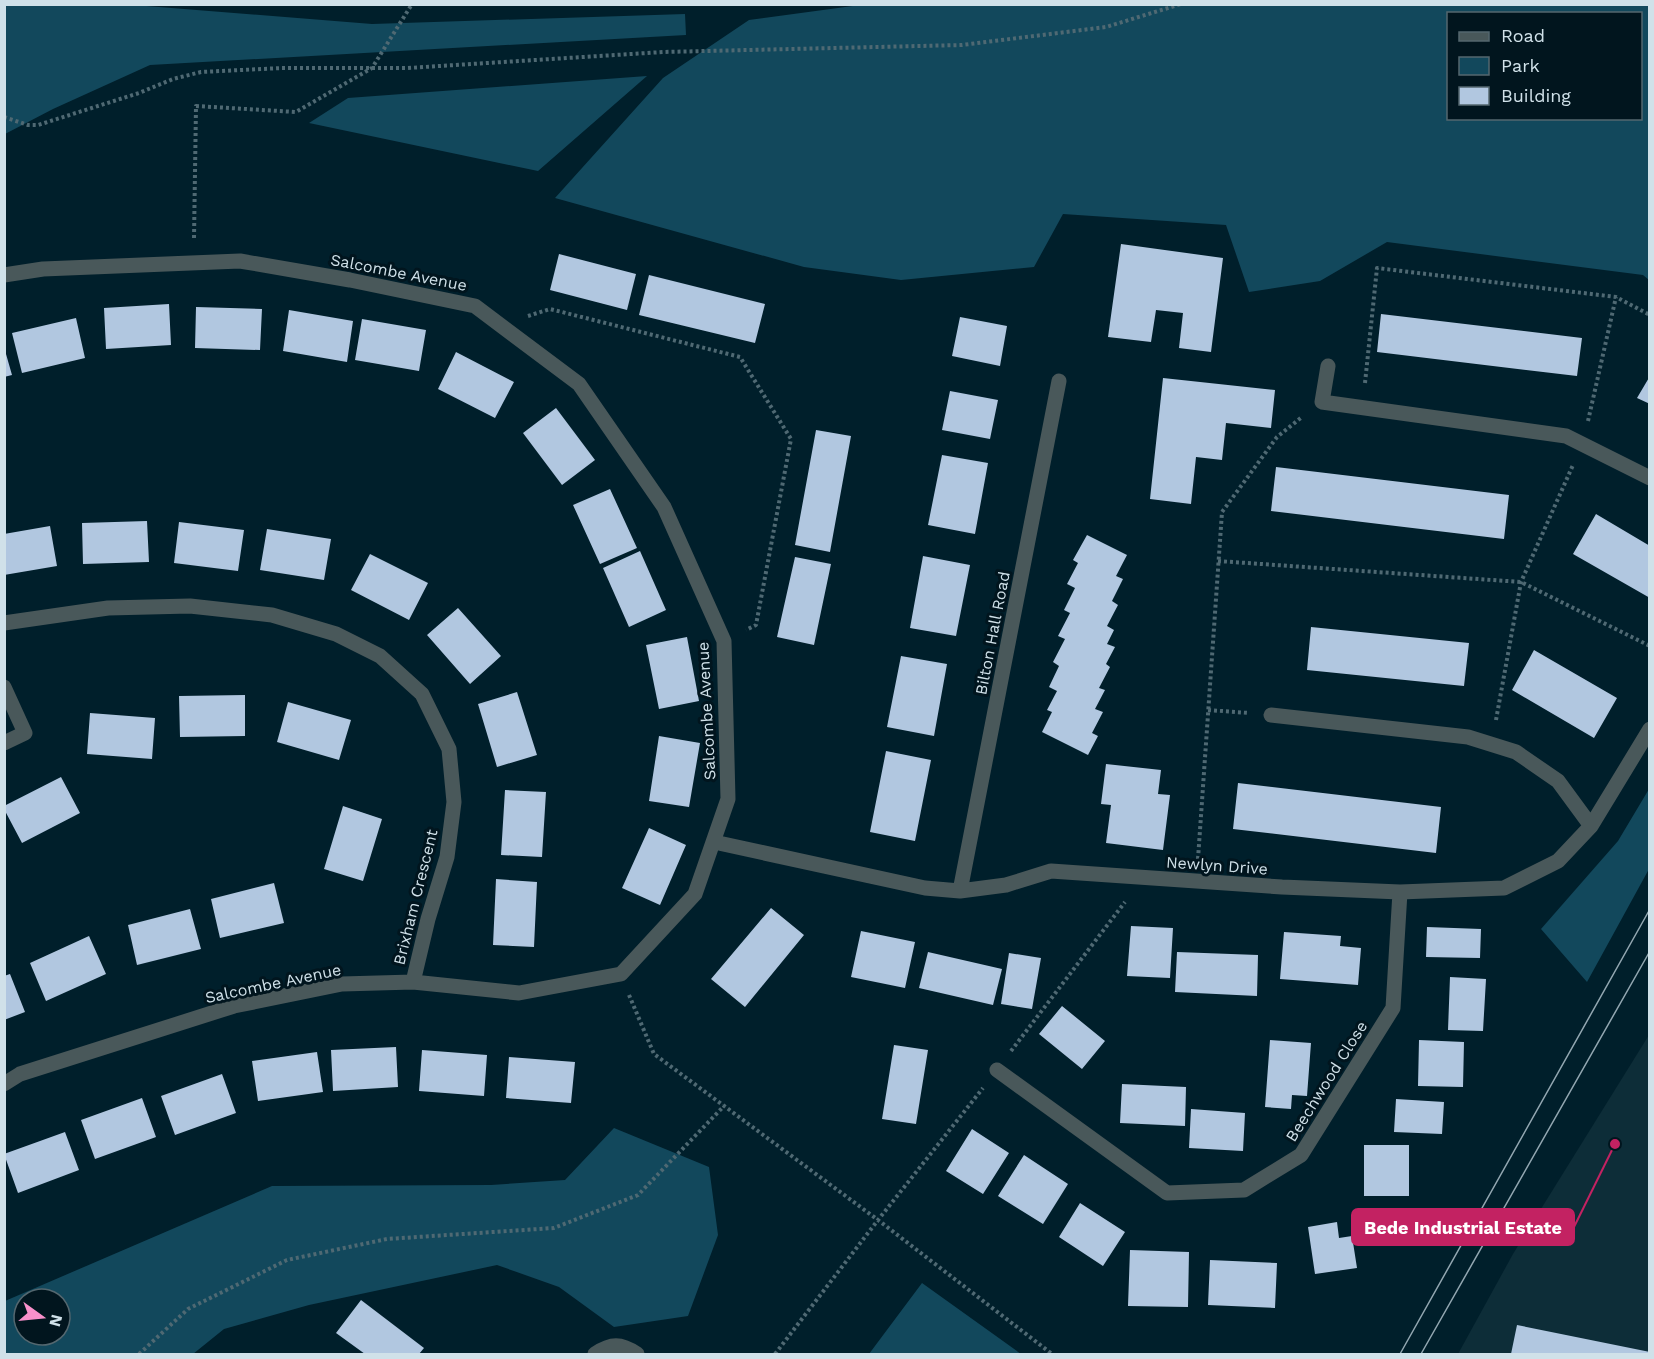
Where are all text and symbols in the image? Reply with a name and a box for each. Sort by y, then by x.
legend [1447,12,1642,120]
text: Road [1501,25,1545,46]
text: Park [1501,55,1540,76]
text: Building [1501,85,1571,106]
street label: Salcombe Avenue [329,250,469,295]
street label: Bilton Hall Road [971,570,1014,696]
street label: Salcombe Avenue [693,641,720,781]
street label: Brixham Crescent [389,827,442,967]
street label: Newlyn Drive [1165,852,1268,879]
street label: Salcombe Avenue [203,960,343,1007]
street label: Beechwood Close [1282,1017,1371,1145]
callout: Bede Industrial Estate [1352,1209,1574,1245]
text: Bede Industrial Estate [1364,1217,1562,1238]
north arrow [12,1287,72,1347]
text: N [45,1313,67,1329]

